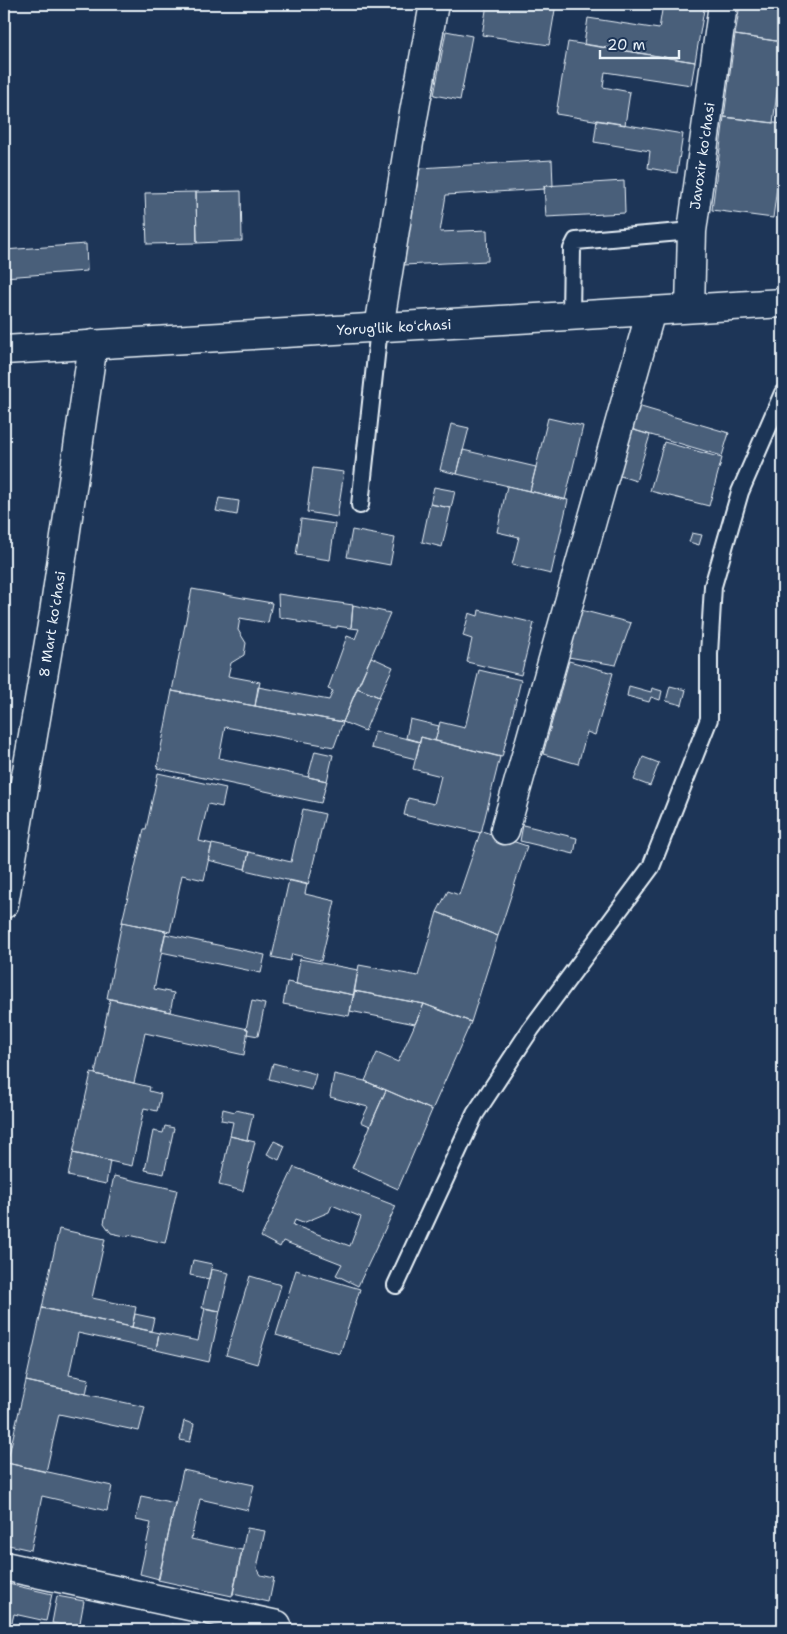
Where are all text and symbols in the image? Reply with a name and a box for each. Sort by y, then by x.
scale bar [600,28,678,60]
text: 20 m [607,35,646,55]
street label: Javoxir koʻchasi [686,101,718,211]
street label: Yorug'lik koʻchasi [336,315,452,339]
street label: 8 Mart koʻchasi [35,570,69,678]

